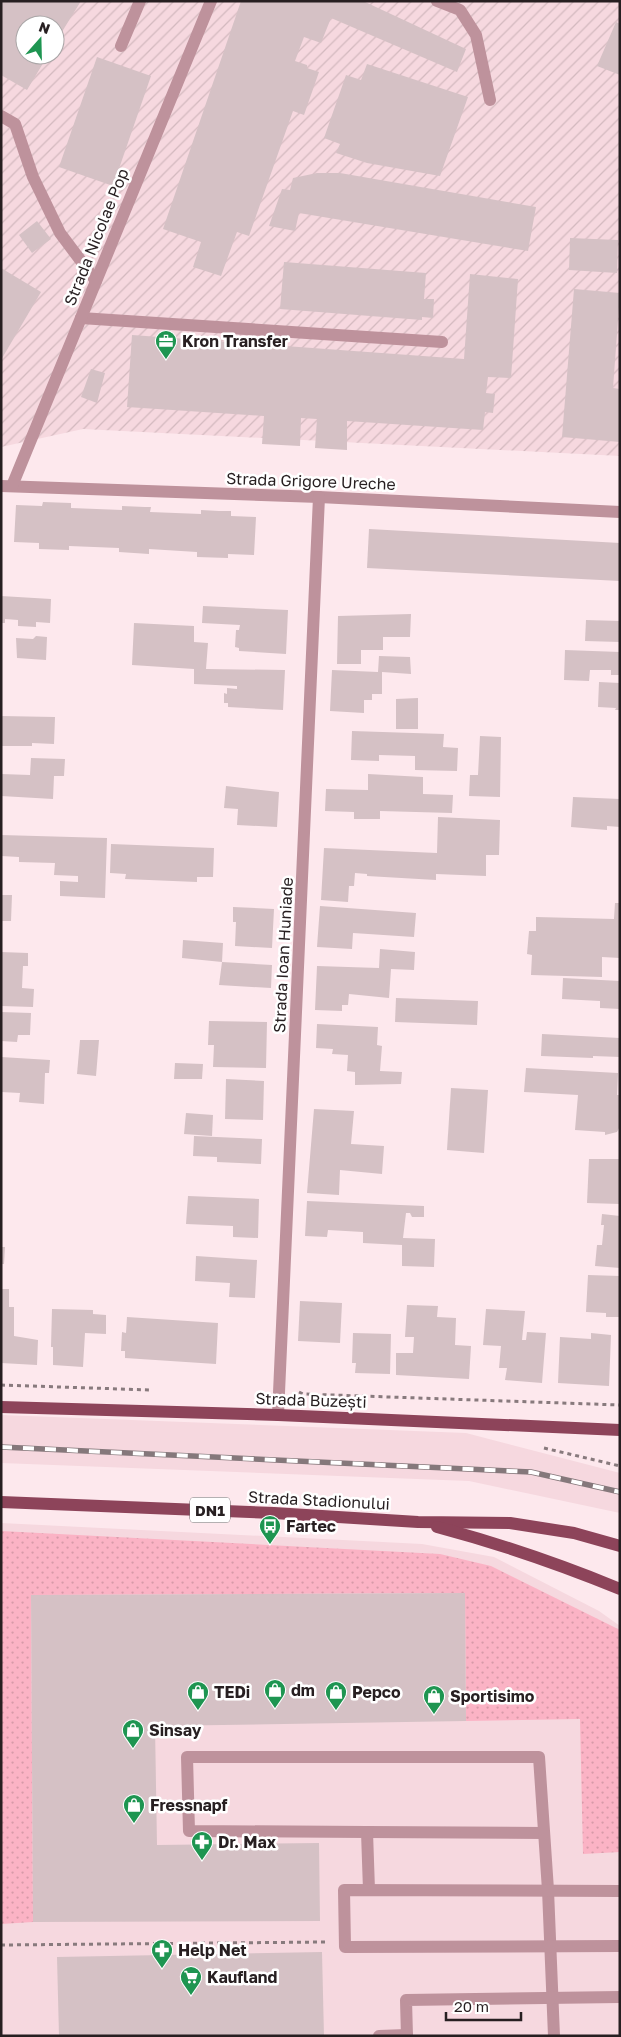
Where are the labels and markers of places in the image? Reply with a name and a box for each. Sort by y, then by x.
office icon: Kron Transfer [154,329,178,360]
place label: Kron Transfer [182,331,288,351]
bus stop icon: Fartec [258,1514,282,1545]
place label: Fartec [286,1516,336,1536]
shop icon: dm [263,1678,287,1709]
shop icon: TEDi [186,1680,210,1711]
place label: dm [291,1680,315,1700]
shop icon: Pepco [324,1680,348,1711]
place label: TEDi [214,1682,250,1702]
place label: Pepco [352,1682,401,1702]
shop icon: Sportisimo [422,1684,446,1715]
place label: Sportisimo [450,1686,535,1706]
shop icon: Sinsay [121,1718,145,1749]
place label: Sinsay [149,1720,202,1740]
shop icon: Fressnapf [122,1793,146,1824]
place label: Fressnapf [150,1795,228,1815]
pharmacy icon: Dr. Max [190,1830,214,1861]
place label: Dr. Max [218,1832,277,1852]
pharmacy icon: Help Net [150,1938,174,1969]
place label: Help Net [178,1940,247,1960]
supermarket icon: Kaufland [179,1965,203,1996]
place label: Kaufland [207,1967,277,1987]

